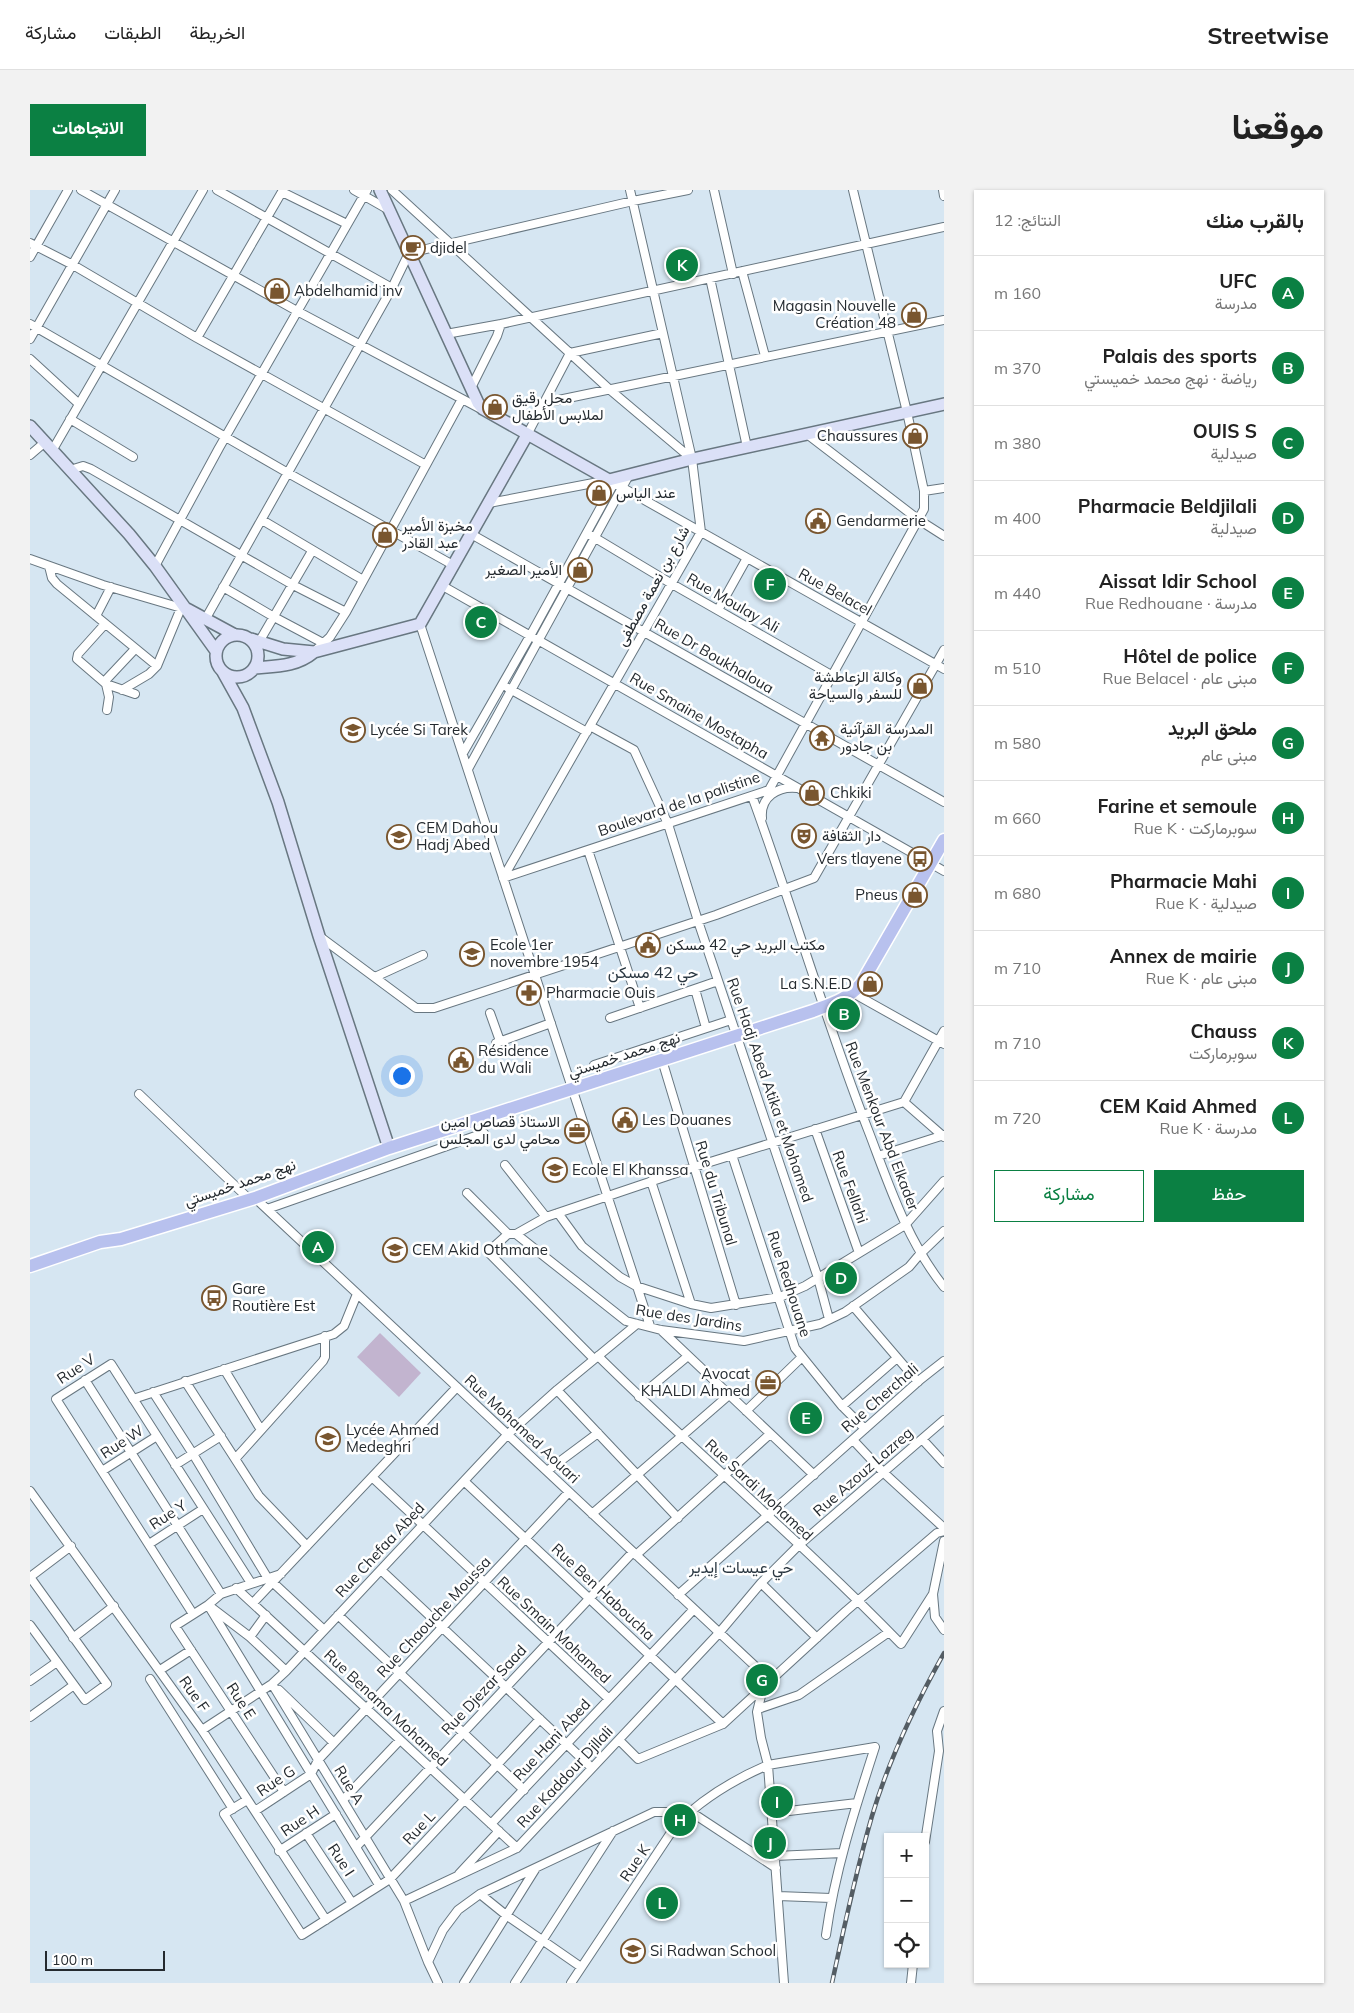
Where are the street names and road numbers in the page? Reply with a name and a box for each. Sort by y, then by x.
street label: شارع بن نعمة مصطفى [612,522,695,650]
street label: Rue Belacel [795,564,875,620]
street label: Rue Moulay Ali [684,568,783,637]
street label: Rue Dr Boukhaloua [651,614,777,697]
street label: Rue Smaine Mostapha [627,668,772,763]
street label: Boulevard de la palistine [595,767,762,840]
street label: Rue Hadj Abed Atika et Mohamed [723,975,818,1205]
street label: نهج محمد خميستي [565,1027,683,1085]
street label: Rue Menkour Abd Elkader [841,1039,924,1214]
street label: Rue du Tribunal [692,1138,741,1248]
street label: Rue Fellahi [829,1148,872,1226]
street label: نهج محمد خميستي [182,1155,299,1214]
street label: Rue Redhouane [763,1228,816,1339]
street label: Rue des Jardins [634,1300,744,1335]
street label: Rue V [53,1349,99,1388]
street label: Rue Cherchali [837,1359,922,1436]
street label: Rue Mohamed Aouari [461,1370,584,1487]
street label: Rue W [97,1420,147,1463]
street label: Rue Azouz Lazreg [809,1423,917,1520]
street label: Rue Sardi Mohamed [701,1435,817,1545]
street label: Rue Y [146,1495,191,1534]
street label: Rue Chefaa Abed [331,1498,428,1601]
street label: Rue Ben Haboucha [548,1539,659,1644]
street label: Rue Chaouche Moussa [373,1552,495,1681]
street label: Rue Smain Mohamed [494,1572,615,1687]
street label: Rue Djezar Saad [437,1641,530,1739]
street label: Rue Benama Mohamed [320,1645,452,1770]
street label: Rue F [175,1672,214,1715]
street label: Rue E [223,1679,260,1723]
street label: Rue Hani Abed [509,1695,594,1785]
street label: Rue Kaddour Djllali [513,1722,617,1832]
street label: Rue G [253,1761,298,1800]
street label: Rue A [330,1762,368,1808]
street label: Rue H [277,1801,323,1840]
street label: Rue L [398,1807,439,1849]
street label: Rue I [324,1840,359,1880]
street label: Rue K [615,1840,654,1885]

